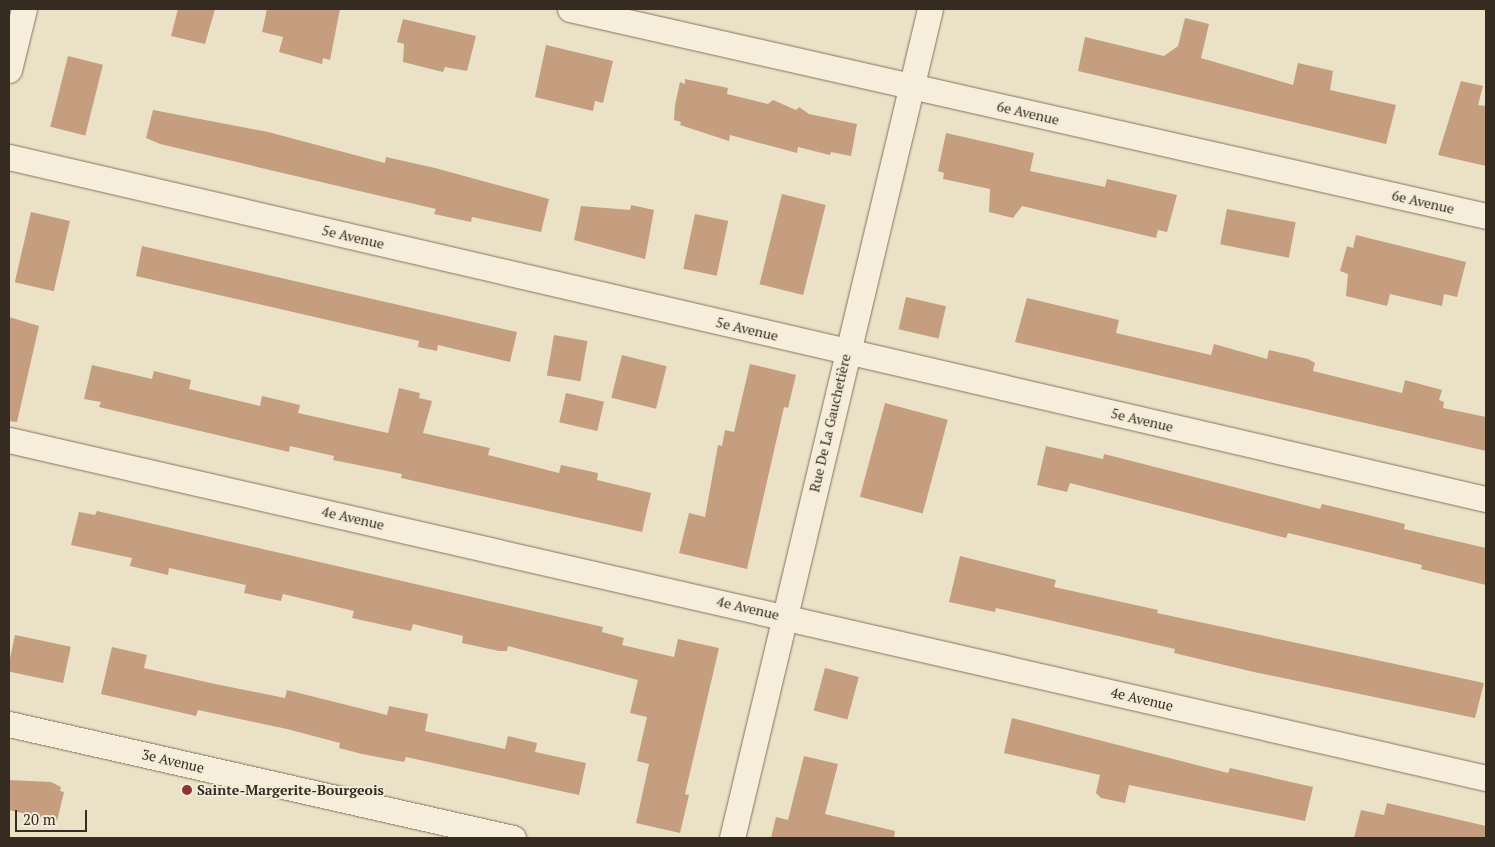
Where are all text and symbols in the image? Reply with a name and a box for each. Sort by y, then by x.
street label: 6e Avenue [995,98,1061,128]
street label: 6e Avenue [1390,187,1456,217]
street label: 5e Avenue [320,222,386,252]
street label: 5e Avenue [714,314,780,344]
street label: Rue De La Gauchetière [806,352,854,494]
street label: 5e Avenue [1109,405,1175,435]
street label: 4e Avenue [320,503,386,533]
street label: 4e Avenue [715,593,781,623]
street label: 4e Avenue [1109,684,1175,714]
street label: 3e Avenue [140,746,206,776]
place label: Sainte-Margerite-Bourgeois [197,782,384,798]
marker: Sainte-Margerite-Bourgeois [181,784,193,796]
scale bar [18,800,90,832]
text: 20 m [23,809,56,829]

